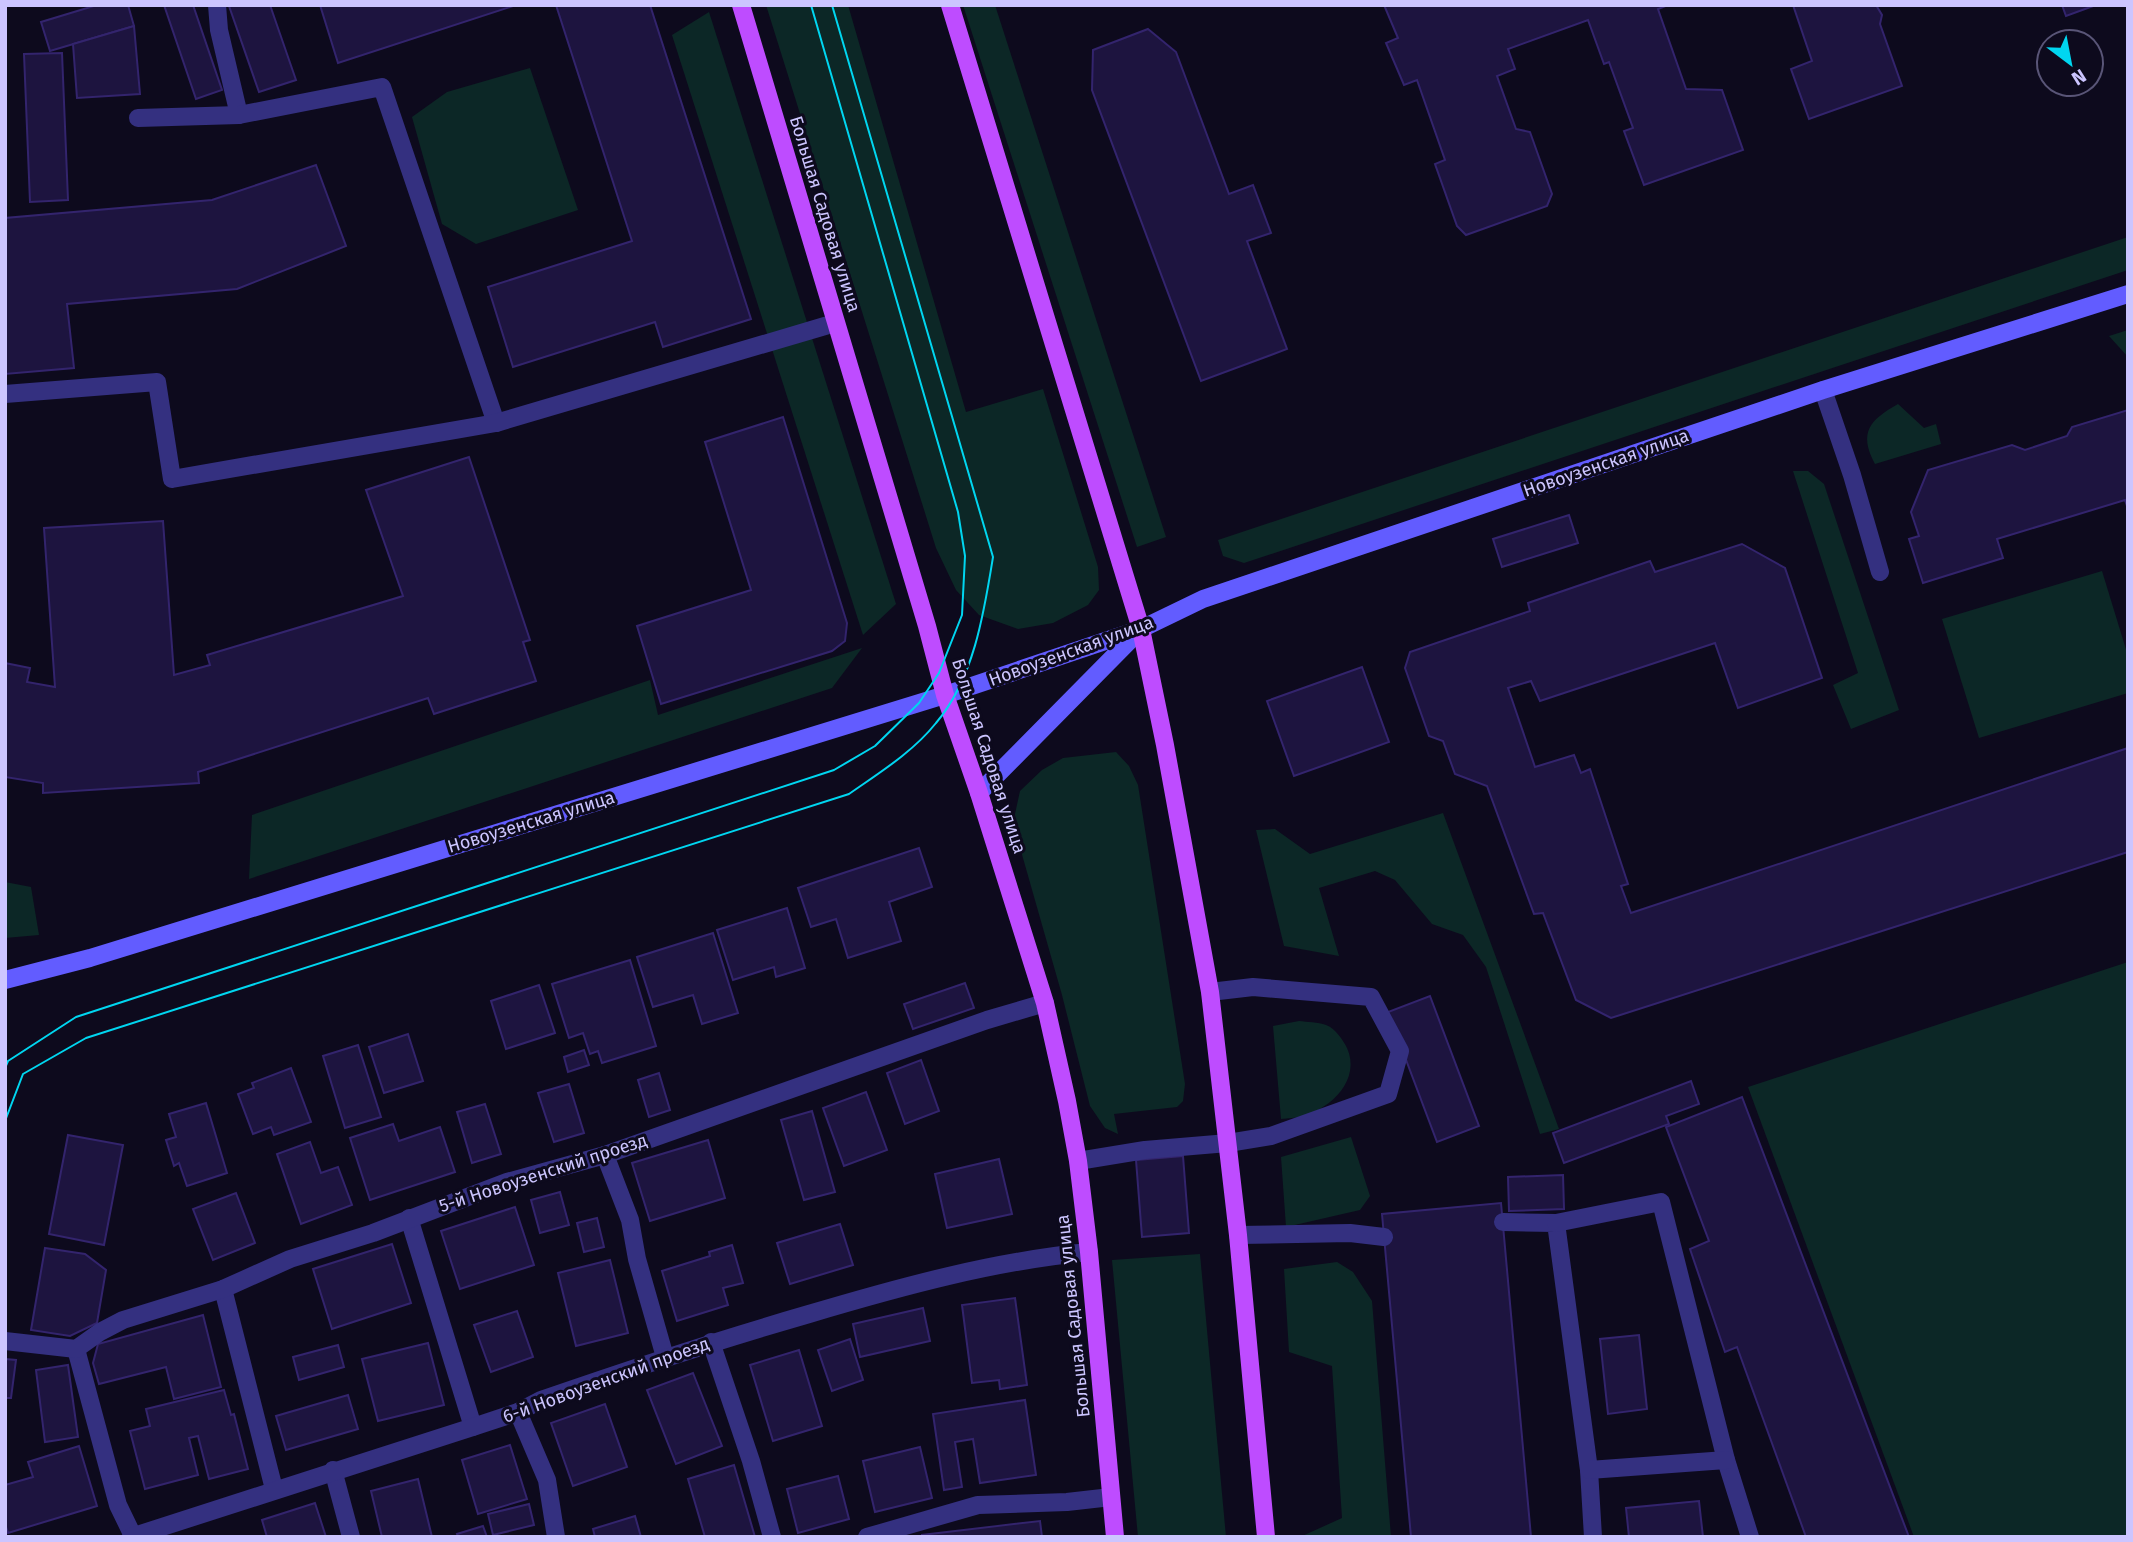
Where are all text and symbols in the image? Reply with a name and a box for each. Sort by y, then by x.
north arrow [2035,28,2105,98]
text: N [2067,64,2090,90]
street label: Большая Садовая улица [785,113,865,315]
street label: Новоузенская улица [1520,424,1692,502]
street label: Новоузенская улица [986,611,1156,691]
street label: Большая Садовая улица [947,656,1031,856]
street label: Новоузенская улица [445,786,617,858]
street label: 5-й Новоузенский проезд [436,1129,650,1217]
street label: Большая Садовая улица [1051,1213,1095,1419]
street label: 6-й Новоузенский проезд [500,1332,712,1428]

